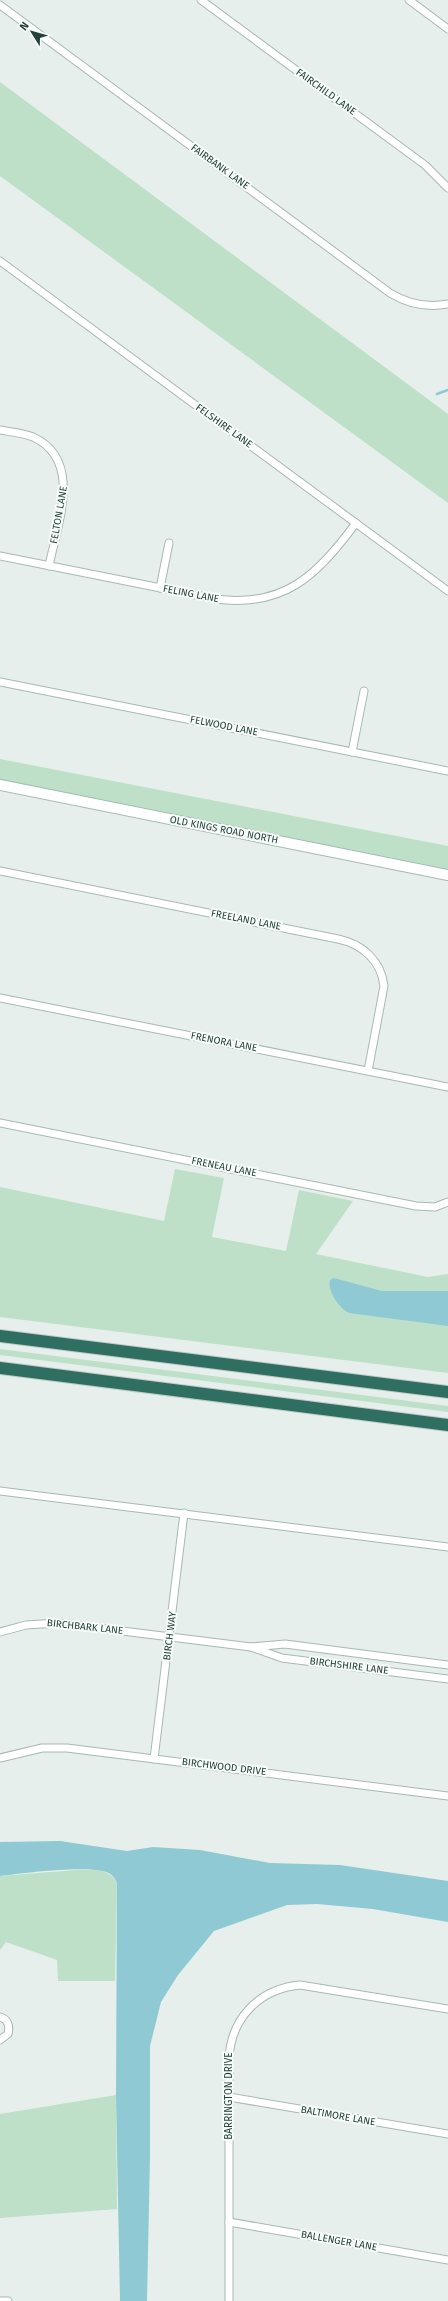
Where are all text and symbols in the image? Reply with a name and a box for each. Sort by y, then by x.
north arrow [12,12,52,52]
text: N [17,19,32,33]
street label: FAIRCHILD LANE [294,66,358,118]
street label: FAIRBANK LANE [188,142,252,192]
street label: FELSHIRE LANE [193,401,255,451]
street label: FELTON LANE [48,485,70,545]
street label: FELING LANE [162,583,220,605]
street label: FELWOOD LANE [189,714,259,738]
street label: OLD KINGS ROAD NORTH [169,814,279,846]
street label: FREELAND LANE [210,907,282,933]
street label: FRENORA LANE [190,1030,258,1054]
street label: FRENEAU LANE [190,1155,258,1179]
street label: BIRCH WAY [161,1610,179,1661]
street label: BIRCHBARK LANE [46,1617,124,1637]
street label: BIRCHSHIRE LANE [309,1655,389,1677]
street label: BIRCHWOOD DRIVE [181,1756,267,1778]
street label: BARRINGTON DRIVE [223,2052,235,2140]
street label: BALTIMORE LANE [300,2104,376,2128]
street label: BALLENGER LANE [300,2228,378,2254]

